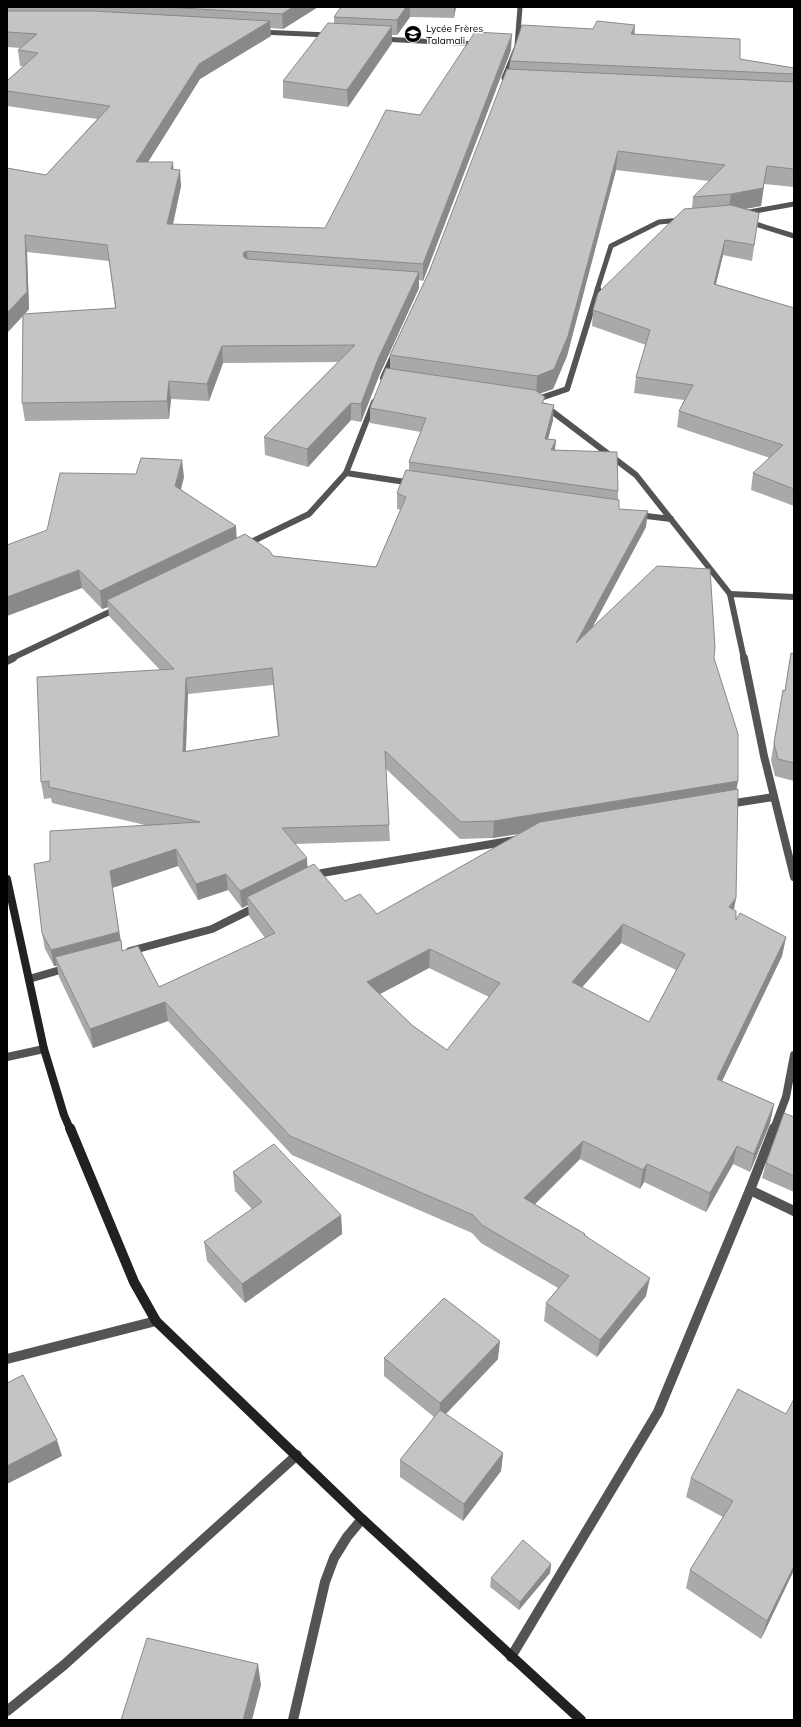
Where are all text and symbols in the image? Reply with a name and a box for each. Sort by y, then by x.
place label: Lycée Frères Talamali [426,22,483,47]
school or university icon: Lycée Frères Talamali [403,24,423,44]

